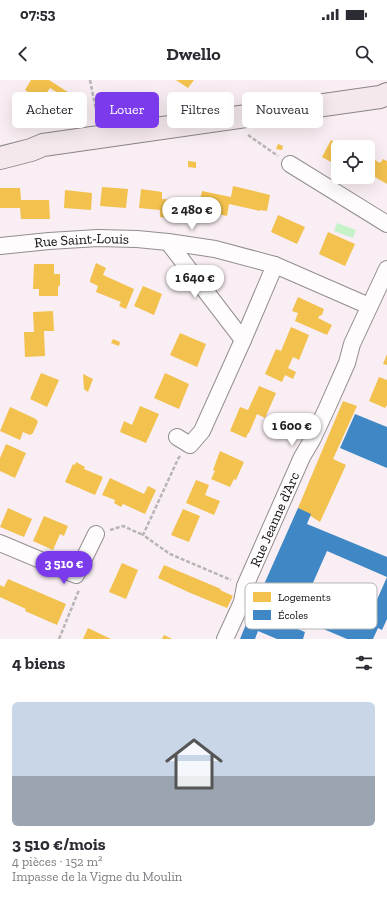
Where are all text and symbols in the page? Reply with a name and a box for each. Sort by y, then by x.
text: 07:53 [20,5,56,23]
icon: back [12,43,34,65]
text: Dwello [166,43,221,65]
icon: search [353,43,375,65]
chip: Acheter [12,92,87,128]
chip: Louer [95,92,159,128]
chip: Filtres [167,92,234,128]
chip: Nouveau [242,92,323,128]
map controls [331,140,375,184]
button: locate [331,140,375,184]
pin: 2 480 € [155,197,229,231]
text: 2 480 € [171,202,213,217]
street label: Rue Saint-Louis [34,230,129,251]
pin: 1 640 € [158,265,232,299]
text: 1 640 € [175,270,215,285]
pin: 1 600 € [255,413,329,447]
text: 1 600 € [272,418,312,433]
street label: Rue Jeanne d'Arc [247,469,303,570]
pin: 3 510 € [27,551,101,585]
text: 3 510 € [44,556,84,571]
legend [245,583,377,629]
text: Logements [278,591,331,604]
text: Écoles [278,609,308,622]
icon: filters [353,652,375,674]
text: 4 biens [12,653,65,673]
icon: home [158,728,230,800]
text: 3 510 €/mois [12,834,106,854]
text: 4 pièces · 152 m² [12,854,102,869]
text: Impasse de la Vigne du Moulin [12,869,182,884]

